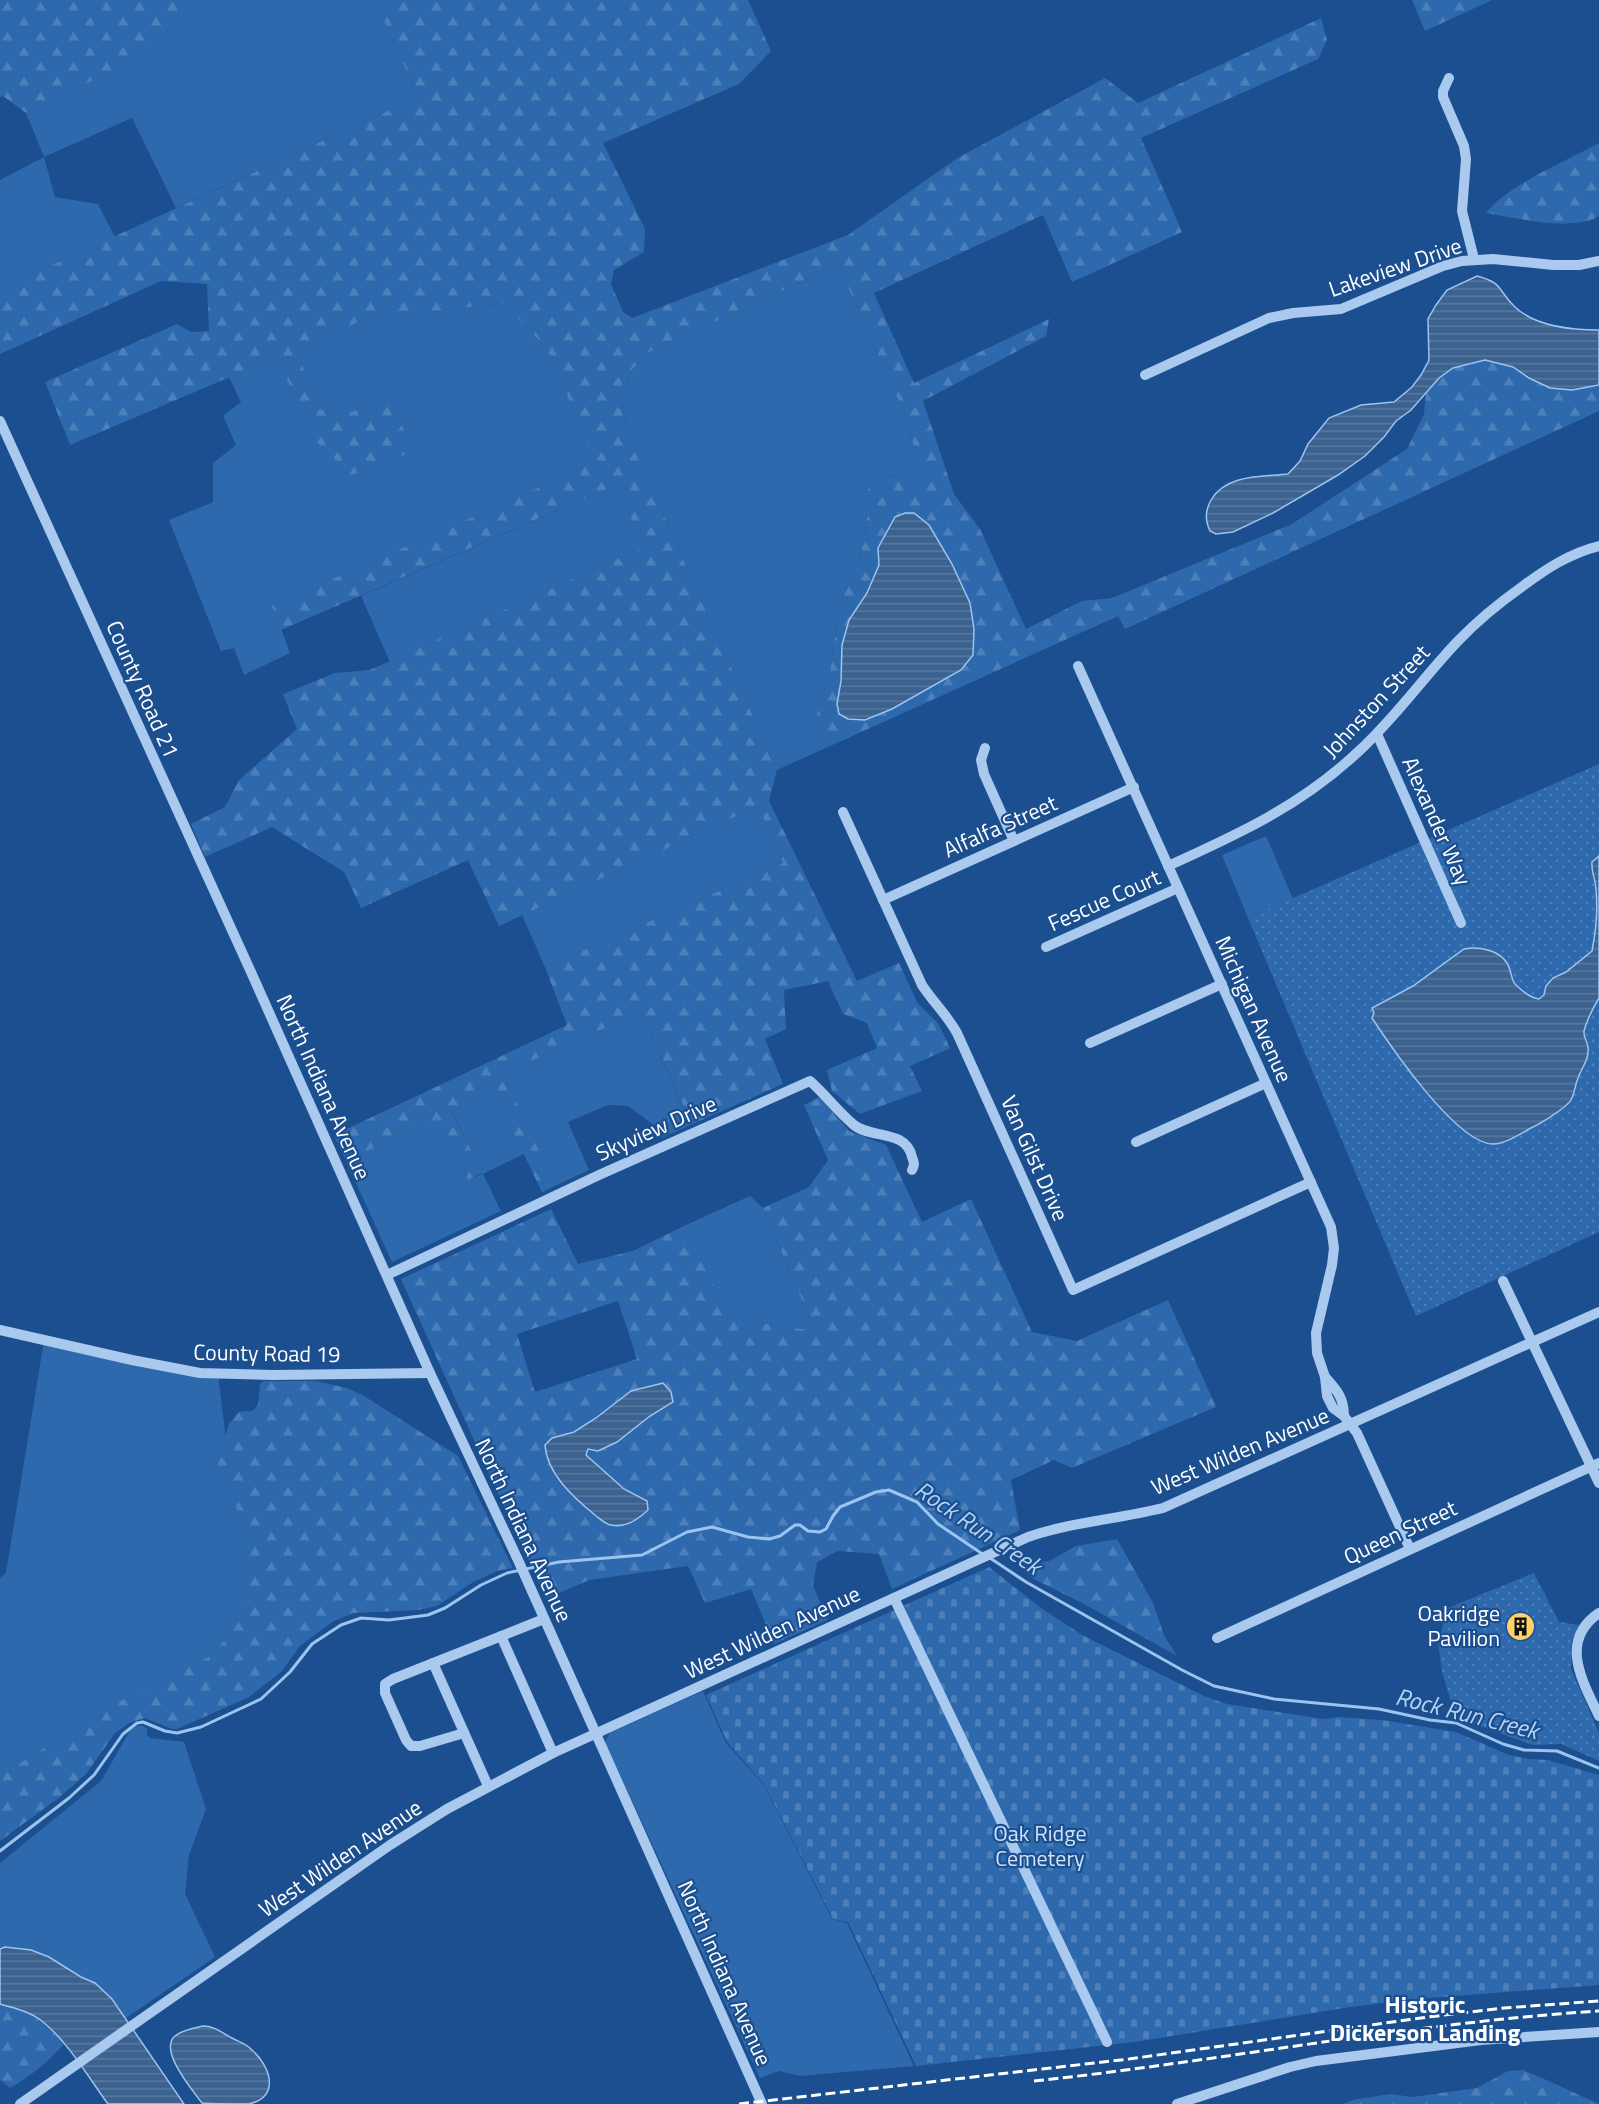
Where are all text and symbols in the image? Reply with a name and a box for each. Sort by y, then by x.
street label: Lakeview Drive [1324,228,1466,306]
street label: County Road 21 [98,615,188,763]
street label: Johnston Street [1314,636,1438,765]
street label: Alexander Way [1393,751,1481,891]
street label: Alfalfa Street [938,786,1063,866]
street label: Fescue Court [1042,860,1166,940]
street label: Michigan Avenue [1206,930,1302,1088]
street label: North Indiana Avenue [268,989,380,1185]
street label: Skyview Drive [590,1086,722,1170]
street label: Van Gilst Drive [992,1090,1078,1226]
street label: County Road 19 [193,1335,341,1371]
street label: West Wilden Avenue [1146,1398,1334,1504]
street label: North Indiana Avenue [466,1432,582,1628]
water label: Rock Run Creek [908,1471,1052,1585]
street label: Queen Street [1338,1491,1463,1573]
street label: West Wilden Avenue [678,1576,866,1688]
place label: Oakridge Pavilion [1417,1596,1500,1655]
building icon: Oakridge Pavilion [1505,1610,1537,1642]
water label: Rock Run Creek [1392,1678,1546,1749]
street label: West Wilden Avenue [251,1791,429,1925]
park label: Oak Ridge Cemetery [993,1816,1087,1875]
street label: North Indiana Avenue [669,1875,781,2071]
district label: Historic Dickerson Landing [1330,1986,1520,2050]

